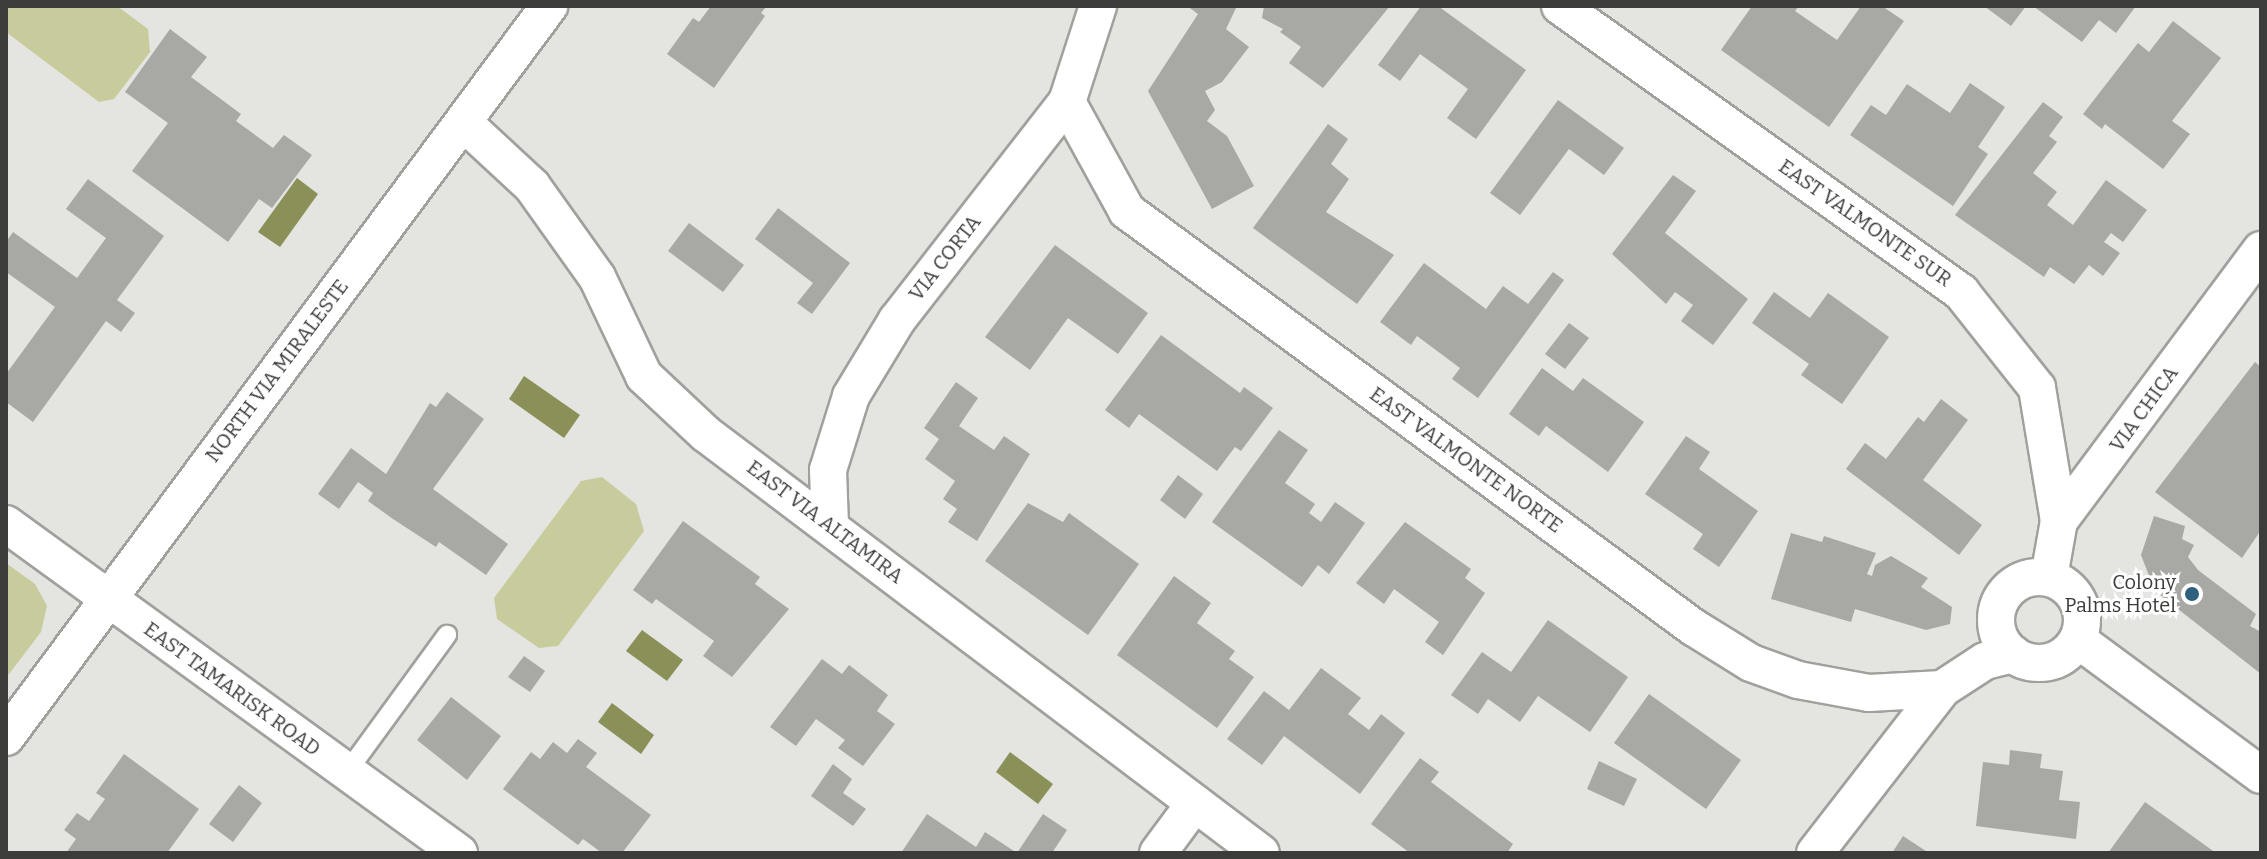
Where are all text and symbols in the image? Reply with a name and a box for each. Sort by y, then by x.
street label: EAST VALMONTE SUR [1774,154,1956,292]
street label: VIA CORTA [904,210,986,306]
street label: NORTH VIA MIRALESTE [200,275,354,467]
street label: VIA CHICA [2105,361,2183,457]
street label: EAST VALMONTE NORTE [1365,382,1567,538]
street label: EAST VIA ALTAMIRA [742,455,908,589]
place label: Colony Palms Hotel [2064,570,2176,617]
marker: Colony Palms Hotel [2183,585,2201,603]
street label: EAST TAMARISK ROAD [139,617,325,761]

